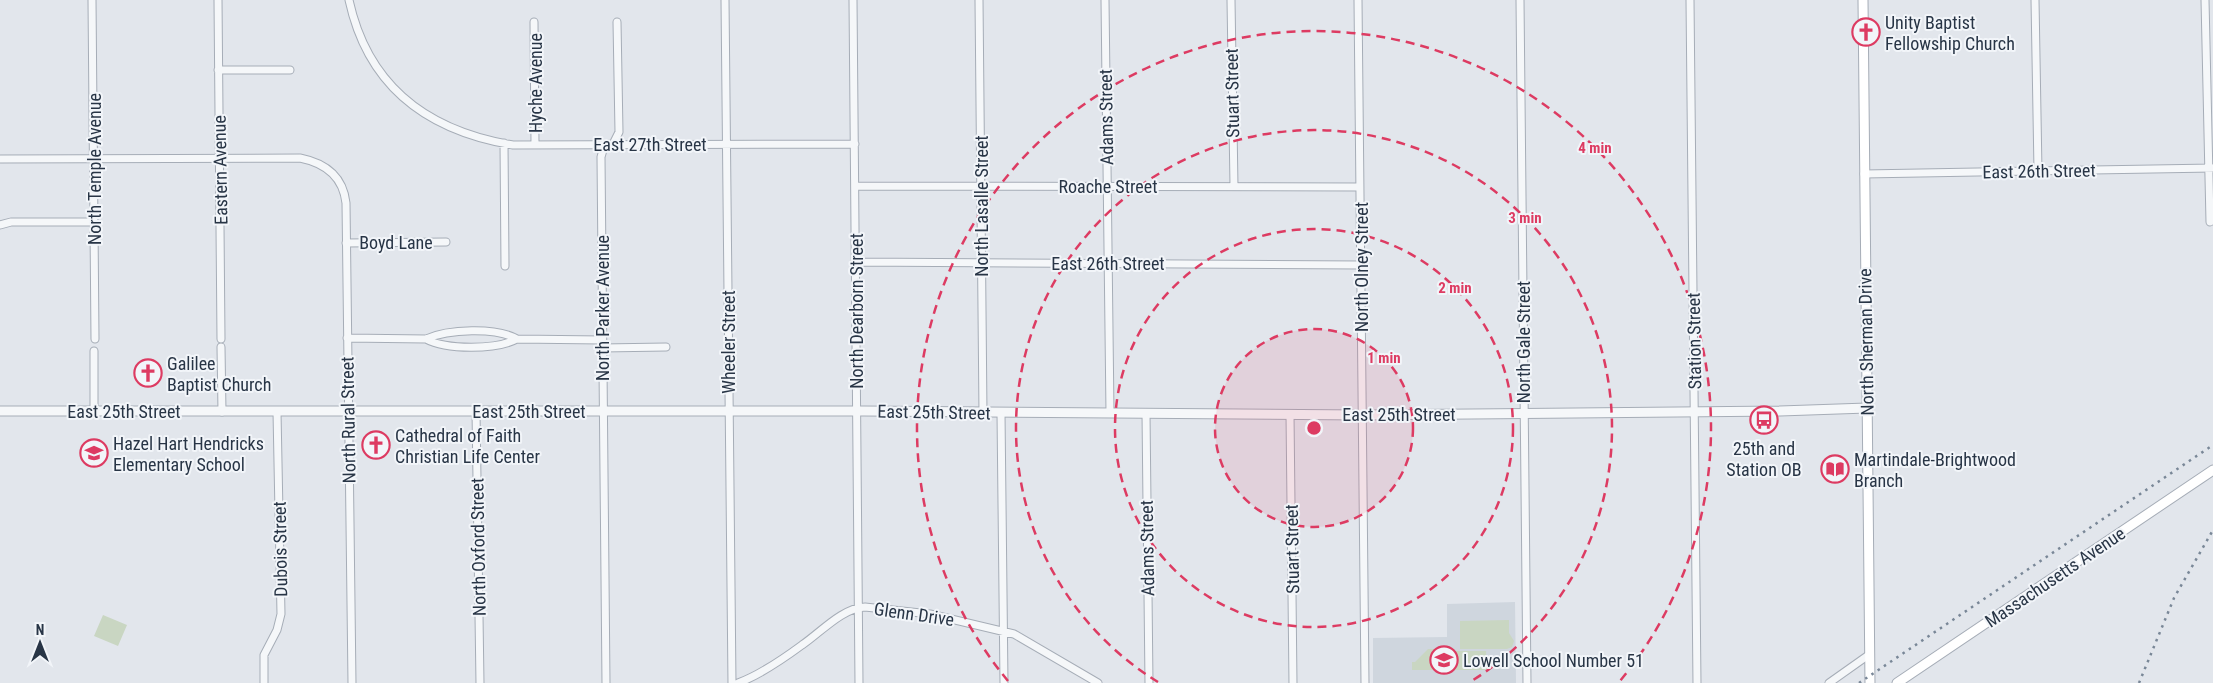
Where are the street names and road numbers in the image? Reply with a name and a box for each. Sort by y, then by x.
street label: Hyche Avenue [525,33,546,133]
street label: Stuart Street [1221,48,1243,138]
street label: Adams Street [1095,69,1117,165]
street label: North Temple Avenue [84,93,105,245]
street label: Eastern Avenue [209,115,231,225]
street label: East 27th Street [593,134,707,155]
street label: North Lasalle Street [971,135,992,277]
street label: East 26th Street [1982,160,2096,182]
street label: Roache Street [1059,176,1157,197]
street label: North Olney Street [1351,202,1372,332]
street label: Boyd Lane [359,232,433,253]
street label: North Dearborn Street [846,233,867,389]
street label: North Parker Avenue [592,235,613,381]
street label: East 26th Street [1051,253,1165,274]
street label: North Sherman Drive [1854,268,1878,416]
street label: North Gale Street [1513,281,1534,403]
street label: Wheeler Street [718,290,739,394]
street label: Station Street [1683,292,1705,390]
street label: North Rural Street [336,356,360,484]
street label: East 25th Street [67,401,181,422]
street label: East 25th Street [472,401,586,422]
street label: East 25th Street [877,401,991,423]
street label: East 25th Street [1342,404,1456,425]
street label: North Oxford Street [466,478,490,616]
street label: Adams Street [1136,500,1158,596]
street label: Dubois Street [269,501,291,597]
street label: Stuart Street [1281,504,1303,594]
street label: Massachusetts Avenue [1981,522,2129,632]
street label: Glenn Drive [873,598,955,630]

